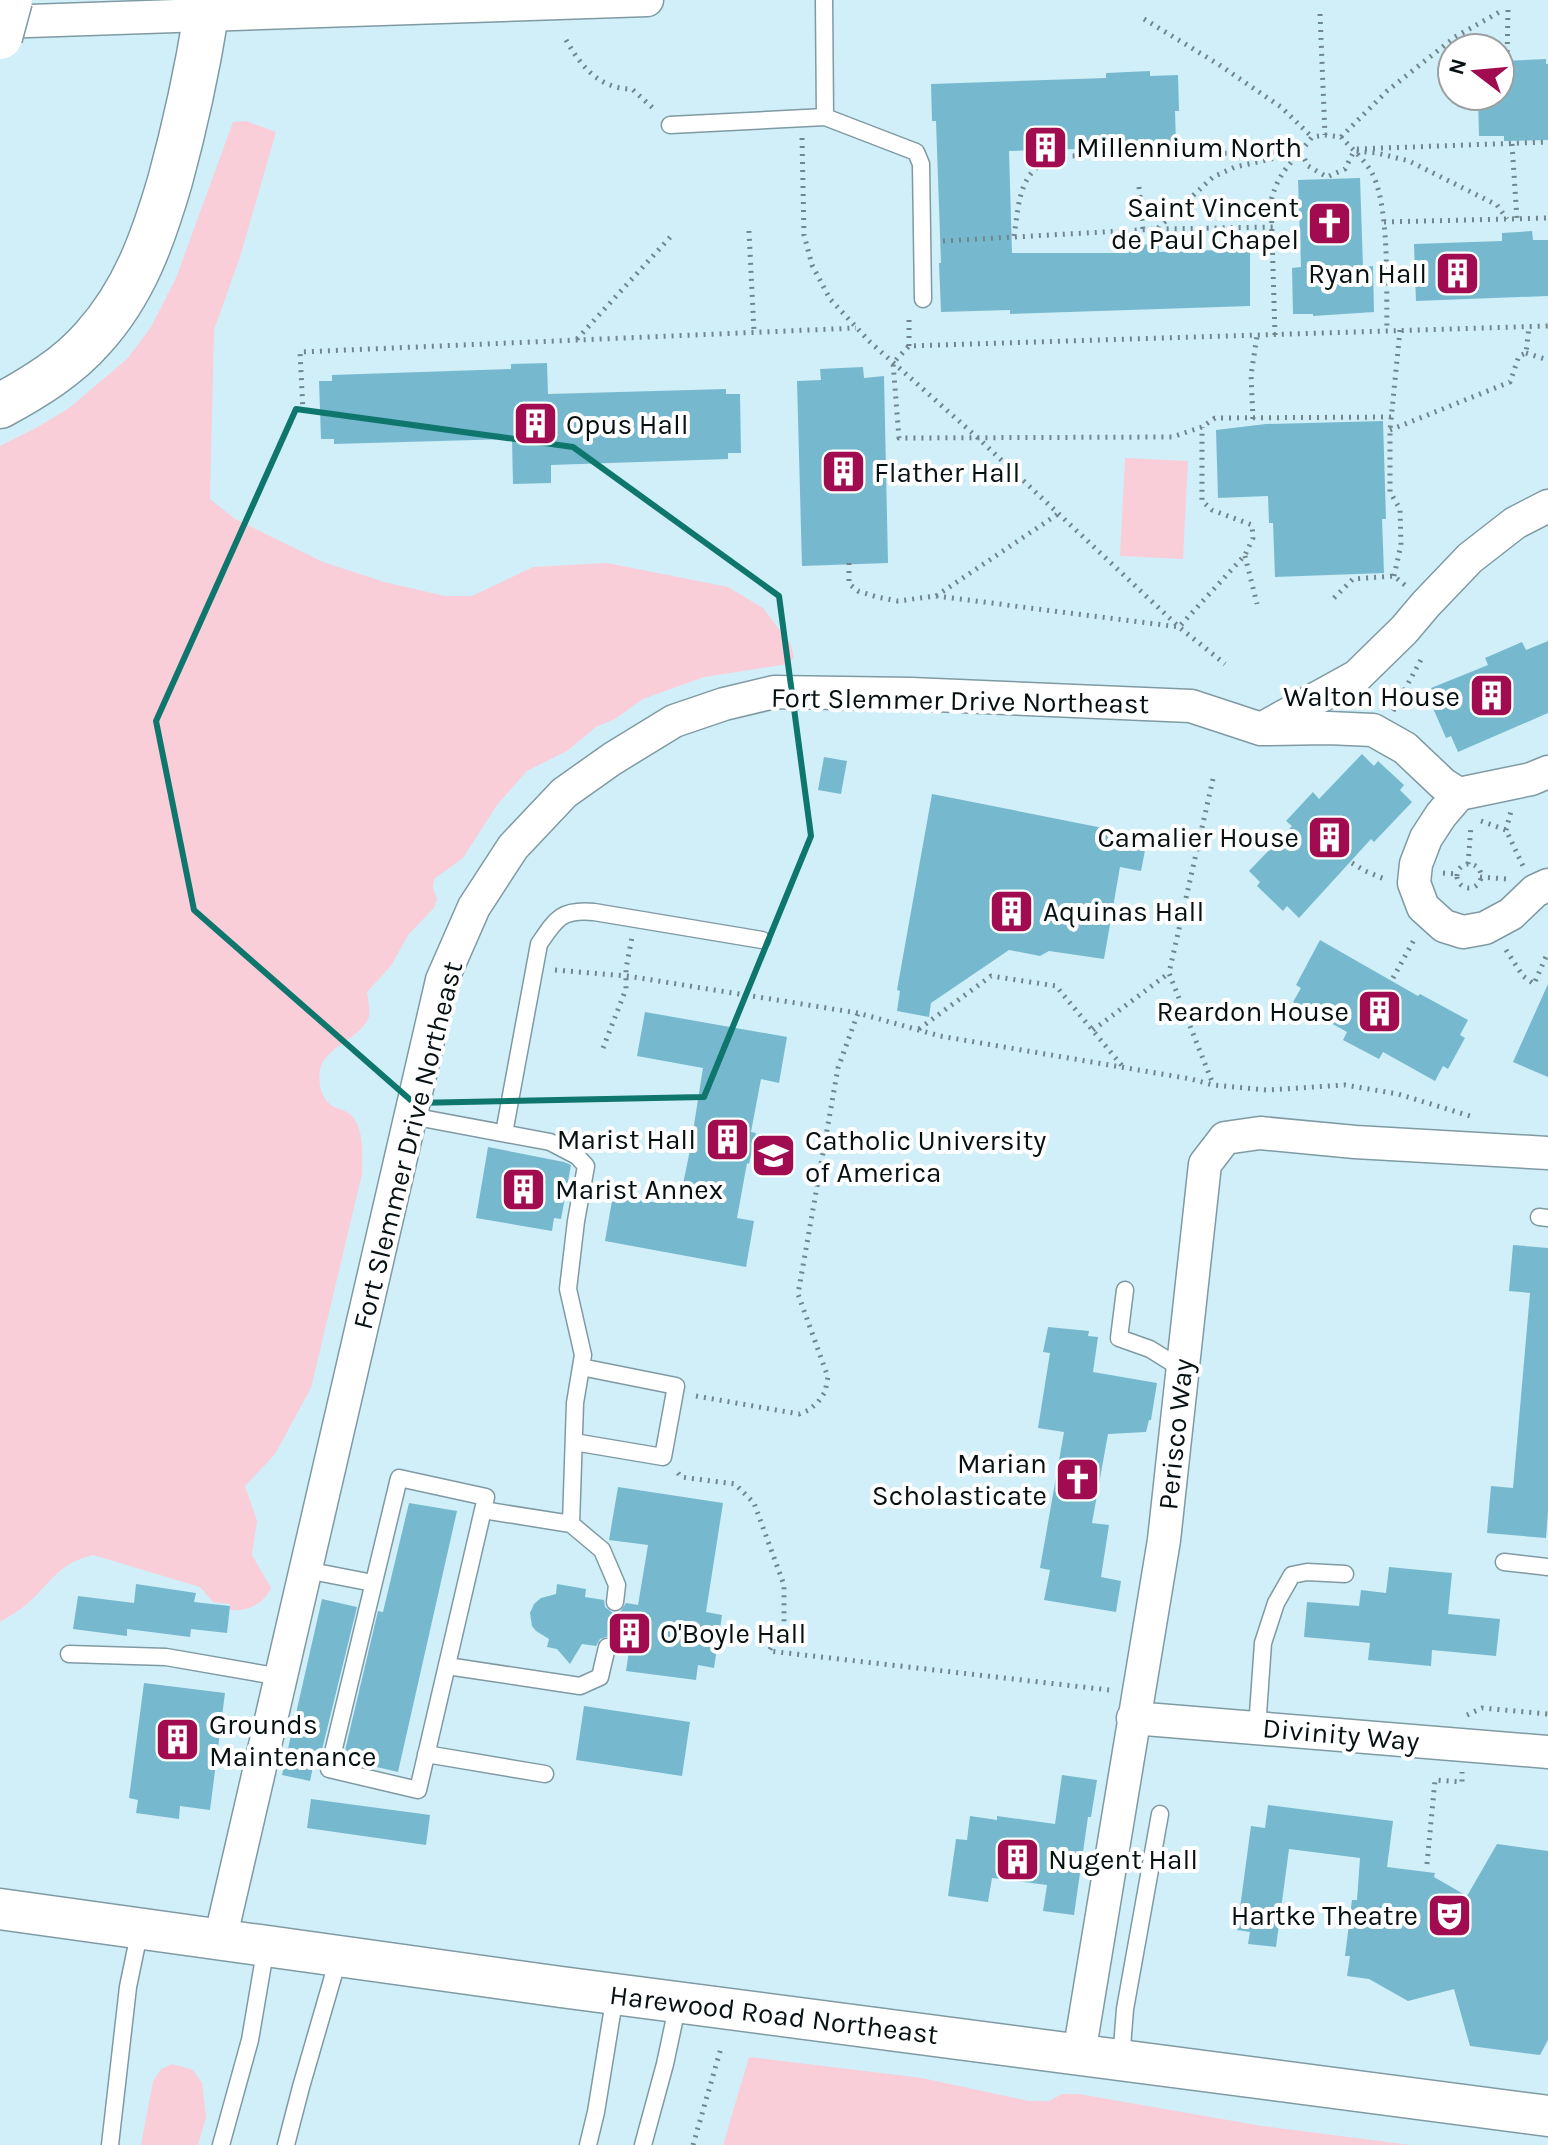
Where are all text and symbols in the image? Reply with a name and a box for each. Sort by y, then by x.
north arrow [1436,32,1516,112]
text: N [1443,56,1472,78]
building icon: Millennium North [1021,123,1069,171]
place label: Millennium North [1076,131,1302,164]
place label: Saint Vincent de Paul Chapel [1111,191,1299,256]
church icon: Saint Vincent de Paul Chapel [1306,199,1354,247]
building icon: Ryan Hall [1434,249,1482,297]
place label: Ryan Hall [1308,257,1427,290]
building icon: Opus Hall [511,400,559,448]
place label: Opus Hall [566,408,689,441]
building icon: Flather Hall [819,448,867,496]
place label: Flather Hall [874,456,1020,489]
building icon: Walton House [1467,672,1515,720]
place label: Walton House [1283,680,1460,713]
street label: Fort Slemmer Drive Northeast [771,681,1149,720]
building icon: Camalier House [1306,813,1354,861]
place label: Camalier House [1097,821,1299,854]
building icon: Aquinas Hall [988,887,1036,935]
place label: Aquinas Hall [1043,895,1204,928]
street label: Fort Slemmer Drive Northeast [346,958,469,1333]
building icon: Reardon House [1356,987,1404,1035]
place label: Reardon House [1156,995,1349,1028]
building icon: Marist Hall [703,1115,751,1163]
place label: Marist Hall [557,1123,696,1156]
place label: Catholic University of America [805,1124,1046,1189]
school or university icon: Catholic University of America [750,1132,798,1180]
building icon: Marist Annex [500,1165,548,1213]
place label: Marist Annex [555,1173,723,1206]
street label: Perisco Way [1151,1357,1200,1511]
place label: Marian Scholasticate [872,1447,1047,1512]
church icon: Marian Scholasticate [1054,1455,1102,1503]
building icon: O'Boyle Hall [605,1609,653,1657]
place label: O'Boyle Hall [660,1617,806,1650]
place label: Grounds Maintenance [209,1708,376,1773]
street label: Divinity Way [1261,1711,1421,1758]
building icon: Grounds Maintenance [154,1716,202,1764]
building icon: Nugent Hall [993,1835,1041,1883]
place label: Nugent Hall [1048,1843,1198,1876]
theatre icon: Hartke Theatre [1425,1891,1473,1939]
place label: Hartke Theatre [1231,1899,1418,1932]
street label: Harewood Road Northeast [608,1978,940,2051]

